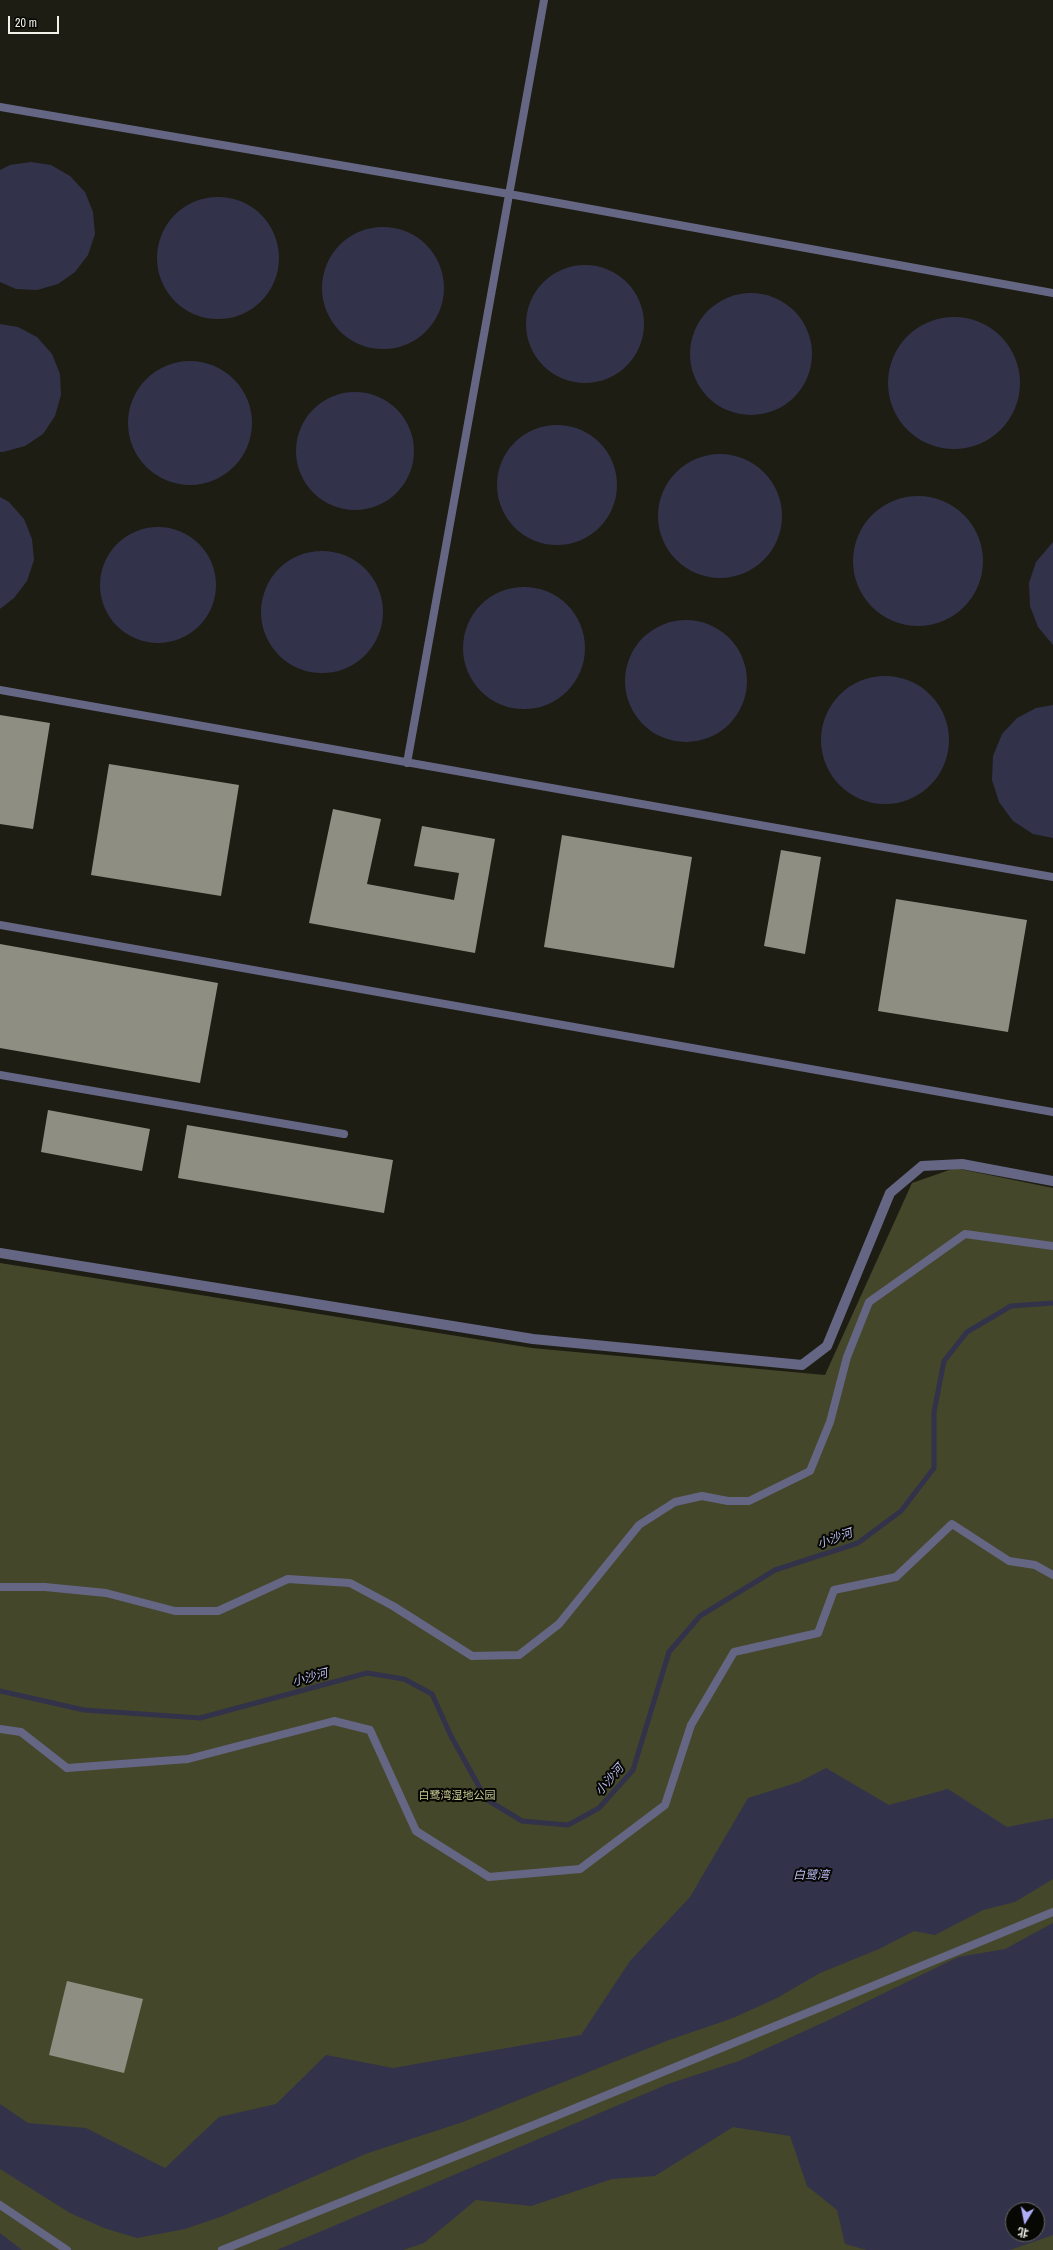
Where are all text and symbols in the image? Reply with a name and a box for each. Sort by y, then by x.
scale bar [10,8,61,34]
text: 20 m [15,15,37,31]
water label: 小沙河 [816,1526,854,1552]
water label: 小沙河 [291,1666,329,1690]
water label: 小沙河 [593,1762,627,1798]
park label: 白鹭湾湿地公园 [419,1789,495,1803]
water label: 白鹭湾 [793,1869,829,1883]
north arrow [1005,2202,1045,2242]
text: 北 [1016,2225,1030,2241]

